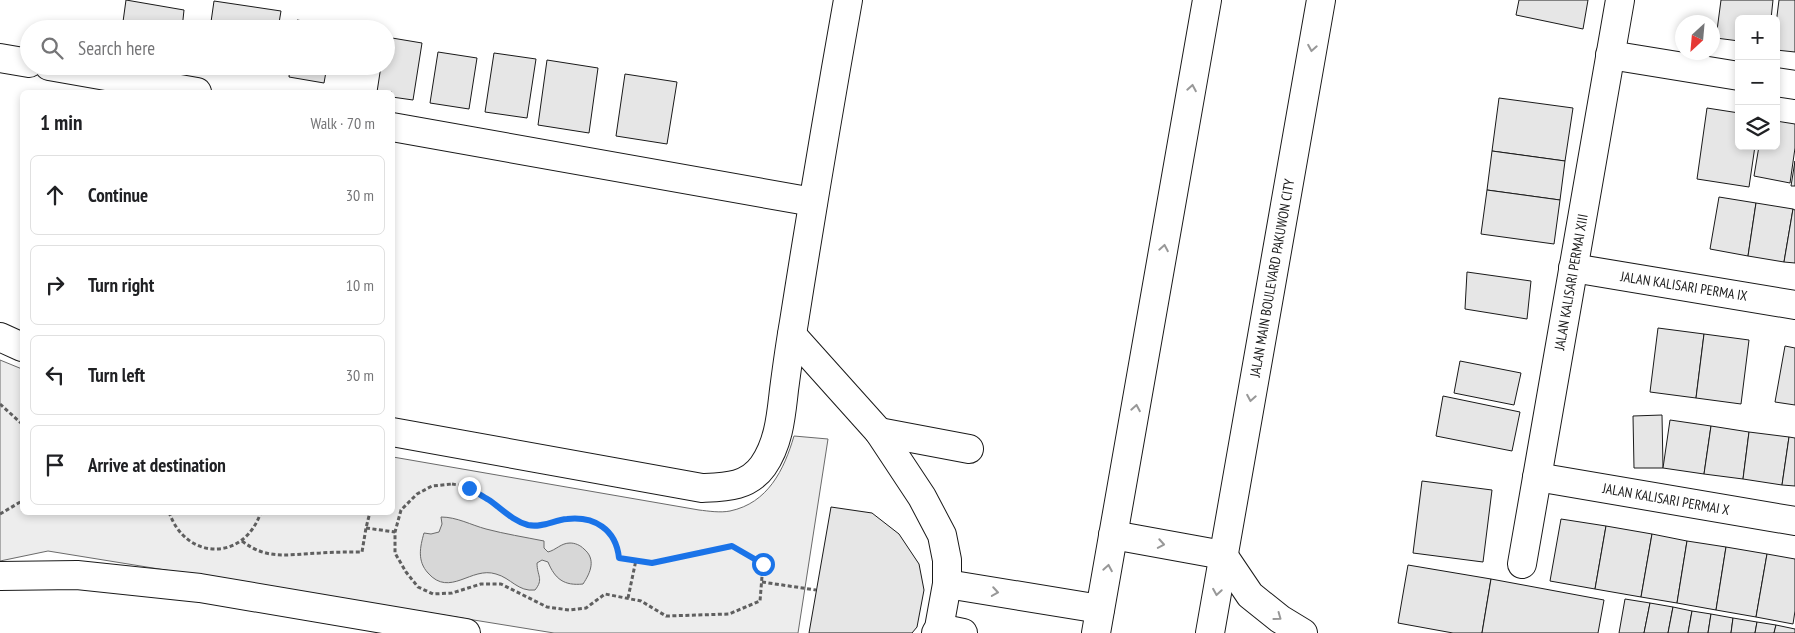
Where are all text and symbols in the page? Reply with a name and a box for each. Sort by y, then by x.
north arrow [1675,15,1720,60]
map controls [1735,15,1780,150]
button: + [1735,15,1780,60]
search box [20,20,395,75]
icon: search [38,34,66,62]
text: Search here [78,36,155,60]
one-way arrow [1308,44,1318,52]
button: − [1735,60,1780,105]
one-way arrow [1187,83,1197,92]
button: layers [1735,105,1780,150]
text: 1 min [40,109,82,136]
text: Walk · 70 m [310,113,375,133]
street label: JALAN MAIN BOULEVARD PAKUWON CITY [1246,177,1298,380]
icon: ahead [41,181,69,209]
text: Continue [88,183,148,207]
text: 30 m [346,185,374,205]
street label: JALAN KALISARI PERMAI XIII [1550,212,1592,353]
one-way arrow [1158,243,1168,252]
street label: JALAN KALISARI PERMA IX [1618,267,1749,305]
icon: right [41,271,69,299]
text: Turn right [88,273,154,297]
text: 10 m [346,275,374,295]
icon: left [41,361,69,389]
text: Turn left [88,363,145,387]
text: 30 m [346,365,374,385]
one-way arrow [1246,393,1256,402]
one-way arrow [1130,403,1140,412]
icon: arrive [41,451,69,479]
text: Arrive at destination [88,453,226,477]
route end [458,477,481,500]
street label: JALAN KALISARI PERMAI X [1600,479,1731,519]
one-way arrow [1157,539,1166,549]
route start [752,553,775,576]
one-way arrow [1102,563,1112,572]
one-way arrow [990,587,999,597]
one-way arrow [1212,588,1222,597]
one-way arrow [1272,611,1282,620]

